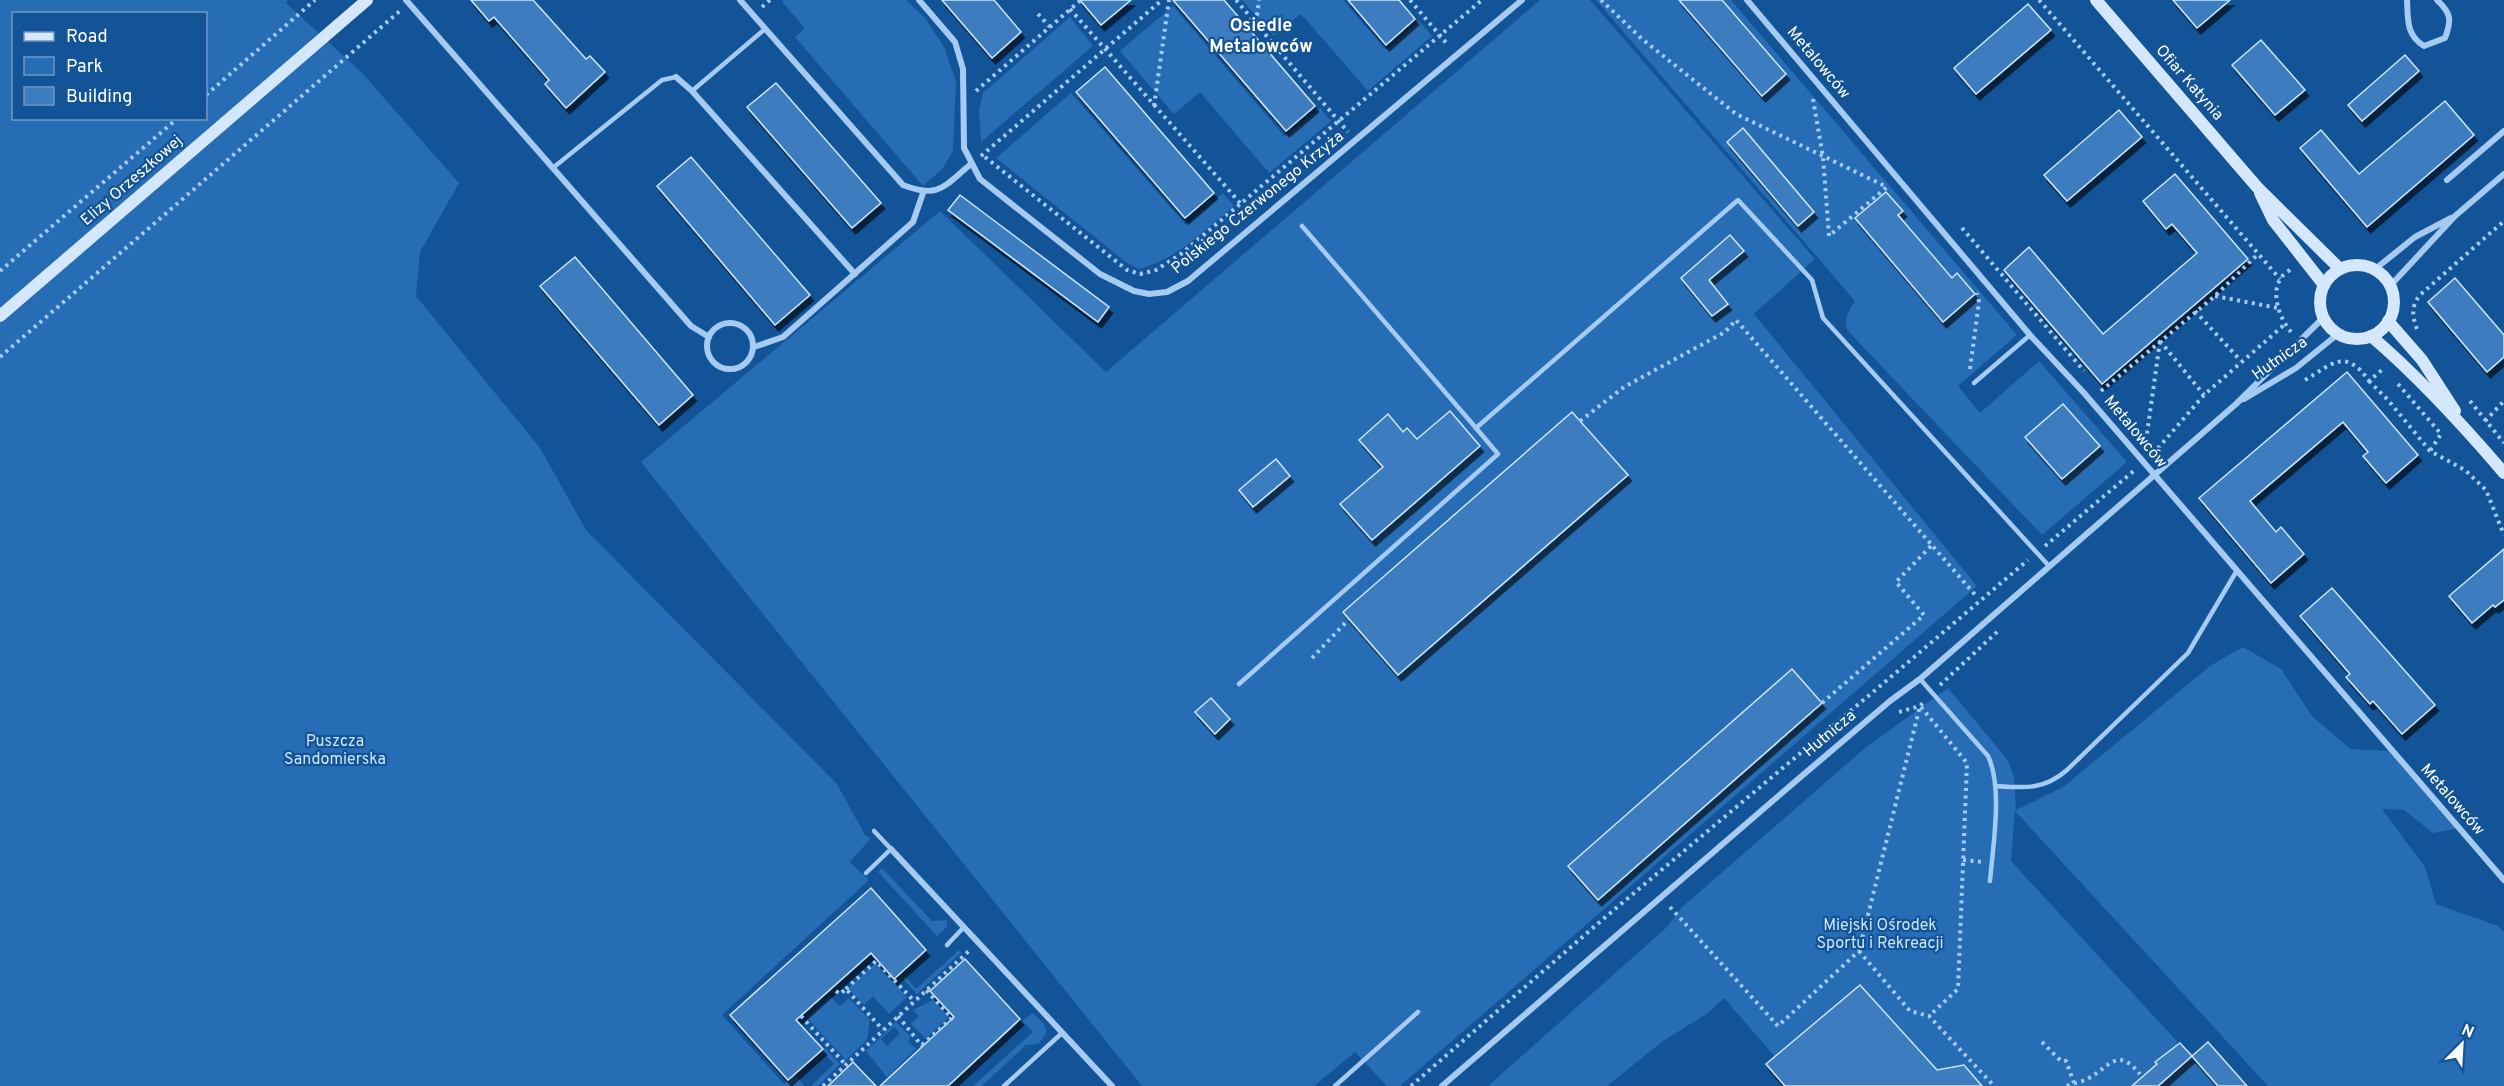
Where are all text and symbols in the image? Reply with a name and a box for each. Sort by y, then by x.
legend [12,12,207,120]
district label: Osiedle Metalowców [1209,15,1313,59]
street label: Metalowców [1782,23,1854,103]
text: Road [66,26,108,49]
street label: Ofiar Katynia [2151,41,2227,125]
text: Park [66,56,103,79]
text: Building [66,86,132,109]
street label: Polskiego Czerwonego Krzyża [1168,127,1348,279]
street label: Elizy Orzeszkowej [77,131,187,231]
street label: Hutnicza [2248,333,2312,385]
street label: Metalowców [2099,392,2171,472]
street label: Hutnicza [1799,706,1861,762]
park label: Puszcza Sandomierska [284,732,386,770]
street label: Metalowców [2415,760,2489,840]
park label: Miejski Ośrodek Sportu i Rekreacji [1816,916,1944,954]
north arrow [2432,1014,2492,1074]
text: N [2458,1021,2477,1044]

